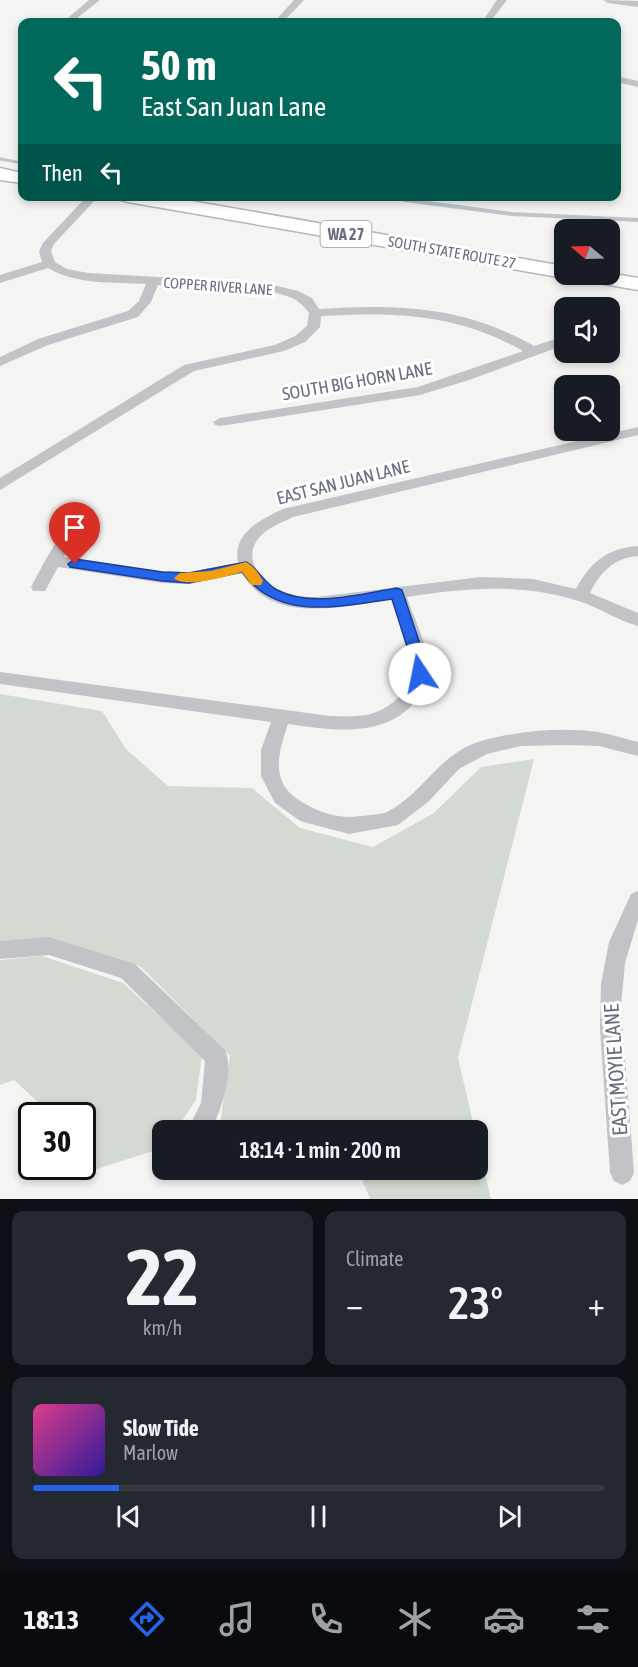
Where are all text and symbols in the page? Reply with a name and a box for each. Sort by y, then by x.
text: 50 m [141,41,216,89]
icon: left [42,42,120,120]
text: East San Juan Lane [141,91,326,122]
icon: left [95,156,128,189]
text: Then [42,160,83,186]
north arrow [554,219,620,285]
map controls [554,219,620,441]
road number: WA 27 [320,221,372,247]
street label: SOUTH STATE ROUTE 27 [387,232,517,272]
street label: COPPER RIVER LANE [163,274,274,298]
button: sound [554,297,620,363]
street label: SOUTH BIG HORN LANE [280,357,434,405]
button: search [554,375,620,441]
street label: EAST SAN JUAN LANE [274,455,412,509]
pin [49,502,100,564]
icon: arrive [58,511,91,544]
position arrow [388,642,452,706]
street label: EAST MOYIE LANE [598,1003,632,1137]
speed limit sign: 30 [18,1102,96,1180]
text: 18:14 · 1 min · 200 m [239,1137,401,1163]
text: 22 [126,1232,199,1322]
text: Climate [346,1247,403,1270]
text: 23° [448,1277,503,1329]
text: − [346,1285,363,1323]
text: + [588,1285,605,1323]
text: km/h [143,1316,182,1339]
text: Slow Tide [123,1415,199,1441]
text: Marlow [123,1441,178,1464]
icon: previous [112,1500,145,1533]
icon: pause [302,1500,335,1533]
icon: next [493,1500,526,1533]
icon: directions [126,1598,168,1640]
icon: music [216,1598,258,1640]
icon: phone [305,1598,347,1640]
icon: climate [394,1598,436,1640]
icon: car [483,1598,525,1640]
icon: filters [572,1598,614,1640]
text: 18:13 [24,1604,79,1635]

